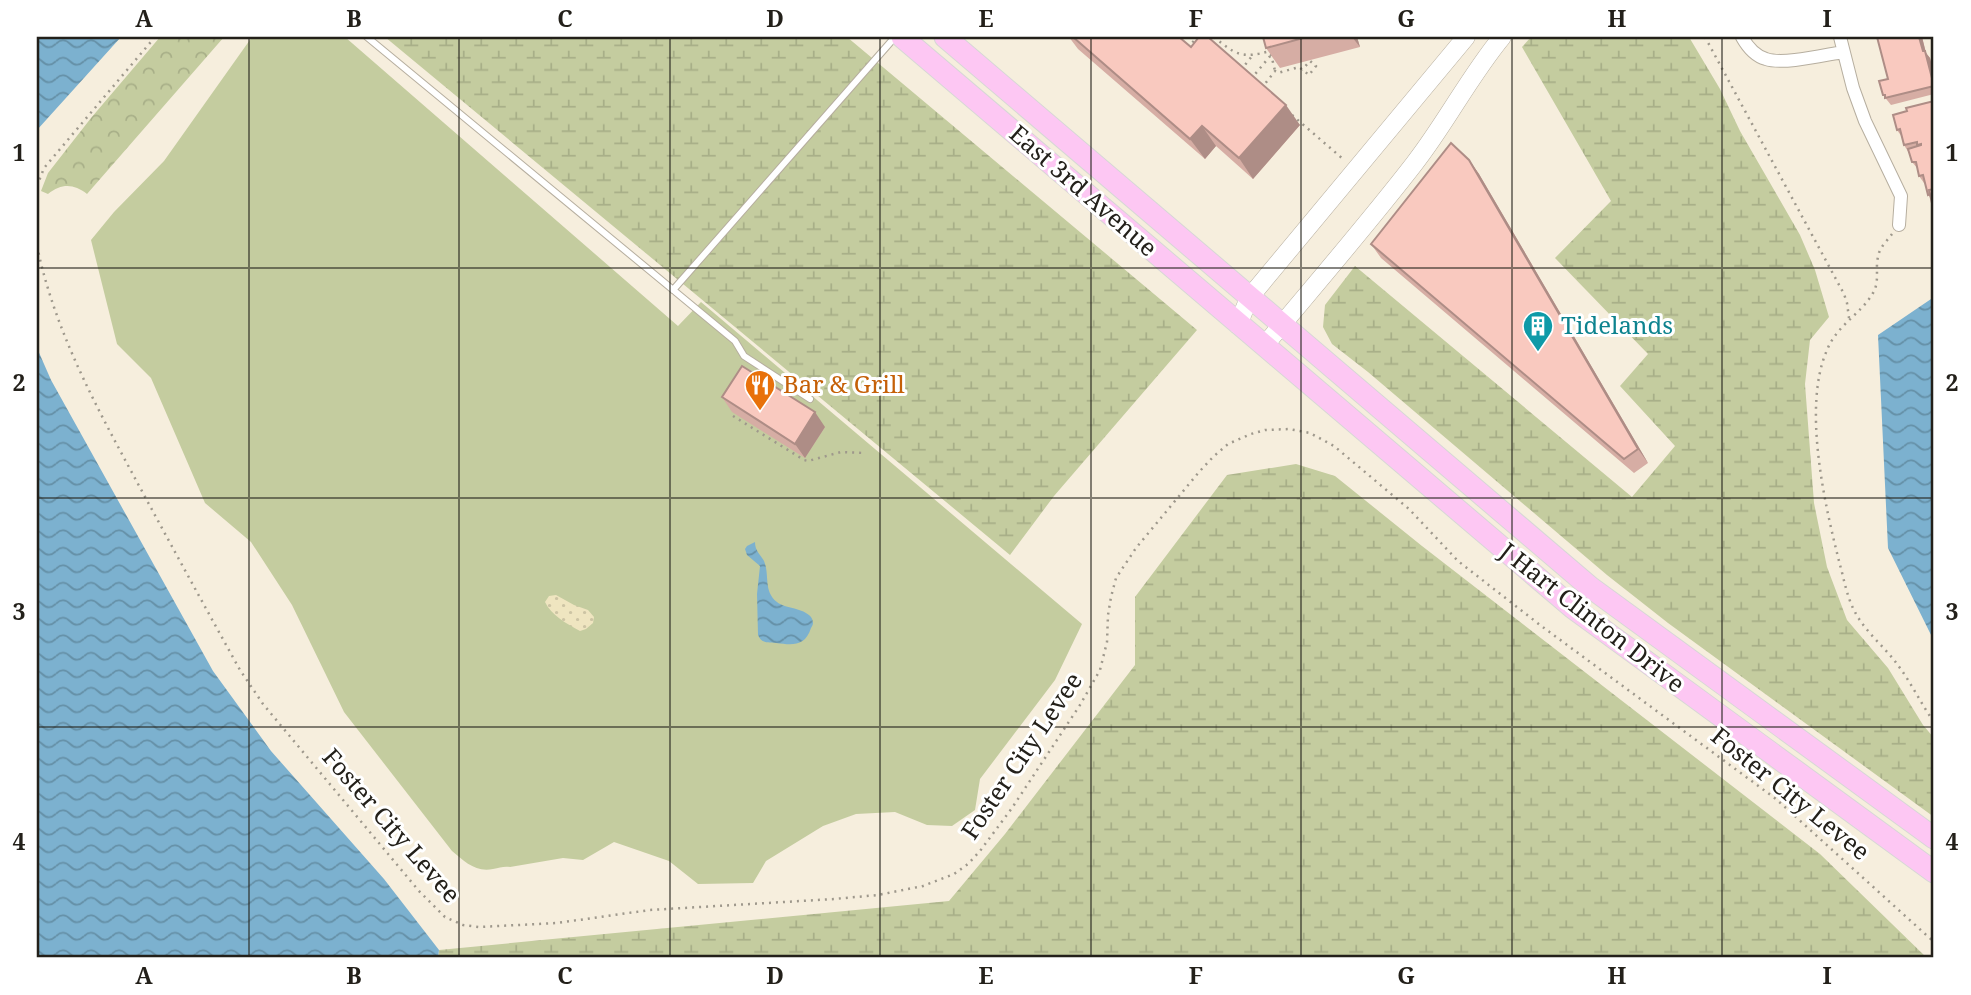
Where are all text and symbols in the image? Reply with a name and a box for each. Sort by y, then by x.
text: A [135,2,153,34]
text: B [346,2,362,34]
text: C [557,2,573,34]
text: D [766,2,784,34]
text: E [978,2,994,34]
text: F [1189,2,1203,34]
text: G [1397,2,1415,34]
text: H [1608,2,1627,34]
text: I [1822,2,1832,34]
street label: East 3rd Avenue [1003,117,1165,263]
text: 1 [13,136,26,168]
text: 1 [1946,136,1959,168]
place label: Tidelands [1561,308,1673,341]
building icon: Tidelands [1521,309,1555,353]
text: 2 [13,366,26,398]
text: 2 [1946,366,1959,398]
place label: Bar & Grill [783,367,905,400]
restaurant icon: Bar & Grill [743,368,777,412]
street label: J Hart Clinton Drive [1493,534,1692,699]
text: 3 [13,595,26,627]
text: 3 [1946,595,1959,627]
street label: Foster City Levee [953,665,1089,845]
street label: Foster City Levee [1705,719,1877,867]
street label: Foster City Levee [316,741,468,909]
text: 4 [13,825,26,857]
text: 4 [1946,825,1959,857]
text: A [135,959,153,991]
text: B [346,959,362,991]
text: C [557,959,573,991]
text: D [766,959,784,991]
text: E [978,959,994,991]
text: F [1189,959,1203,991]
text: G [1397,959,1415,991]
text: H [1608,959,1627,991]
text: I [1822,959,1832,991]

